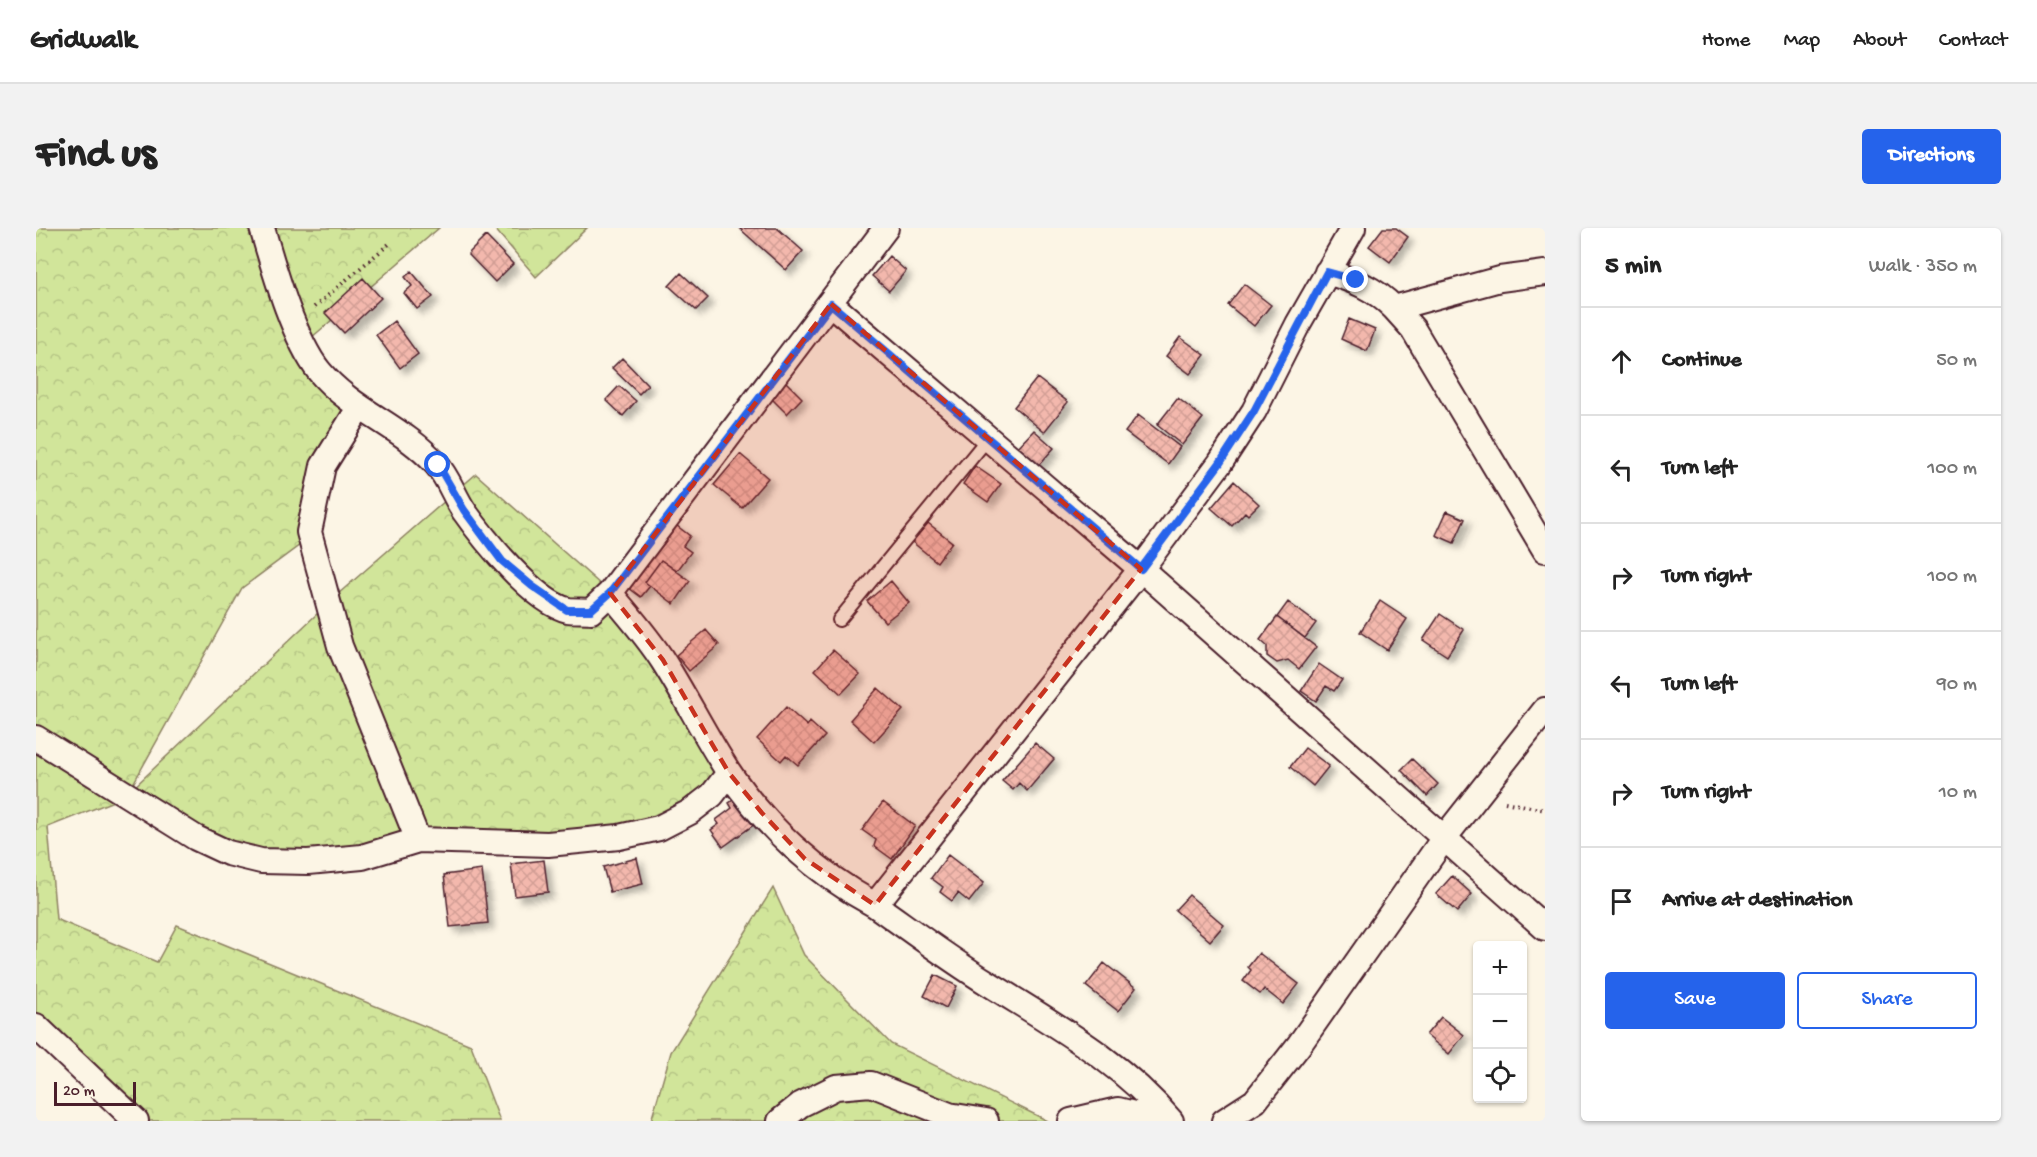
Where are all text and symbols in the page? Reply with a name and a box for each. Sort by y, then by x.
text: Gridwalk [30,25,136,58]
text: Home [1702,29,1750,54]
text: Map [1783,29,1820,54]
text: About [1853,29,1906,54]
text: Contact [1939,29,2007,54]
button: Directions [1862,129,2001,184]
text: Find us [36,132,156,181]
text: 5 min [1605,252,1661,283]
text: Walk · 350 m [1869,256,1977,279]
route end [1342,266,1368,292]
icon: ahead [1605,345,1638,378]
text: Continue [1662,348,1742,374]
text: 50 m [1936,350,1977,373]
route start [424,451,450,477]
icon: left [1605,453,1638,486]
text: Turn left [1662,456,1736,482]
text: 100 m [1927,458,1977,481]
icon: right [1605,561,1638,594]
text: Turn right [1662,564,1750,590]
text: 100 m [1927,566,1977,589]
icon: left [1605,669,1638,702]
text: Turn left [1662,672,1736,698]
text: 90 m [1937,674,1977,697]
icon: right [1605,777,1638,810]
text: Turn right [1662,780,1750,806]
text: 10 m [1939,782,1977,805]
icon: arrive [1605,885,1638,918]
text: Arrive at destination [1662,888,1852,914]
map controls [1473,941,1527,1103]
button: + [1473,941,1527,995]
button: Save [1605,972,1785,1029]
button: Share [1797,972,1977,1029]
button: − [1473,995,1527,1049]
button: locate [1473,1049,1527,1103]
scale bar [54,1079,136,1106]
text: 20 m [63,1083,95,1102]

